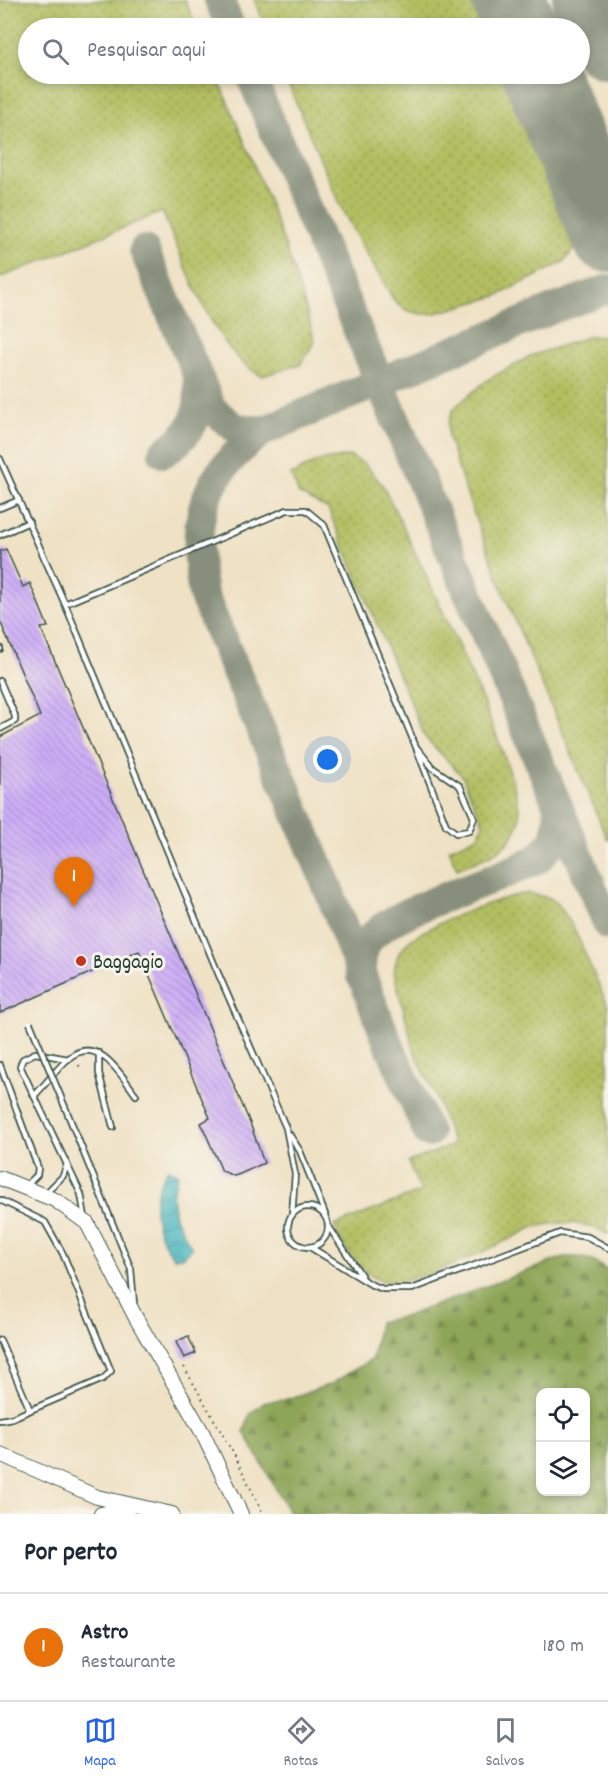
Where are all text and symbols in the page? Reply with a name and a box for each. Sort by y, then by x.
search box [18,18,590,84]
icon: search [39,35,72,68]
text: Pesquisar aqui [87,36,206,67]
your location [313,745,342,774]
pin: 1 [54,858,94,907]
place label: Baggagio [93,949,163,979]
marker: Baggagio [74,954,88,968]
map controls [536,1388,590,1496]
button: locate [536,1388,590,1442]
button: layers [536,1442,590,1496]
text: Por perto [24,1535,117,1572]
text: Astro [81,1618,128,1649]
text: 1 [41,1633,46,1661]
text: 180 m [542,1633,584,1661]
text: Restaurante [81,1649,176,1677]
tab: Mapa [84,1714,117,1773]
tab: Rotas [284,1714,319,1773]
tab: Salvos [486,1714,524,1773]

